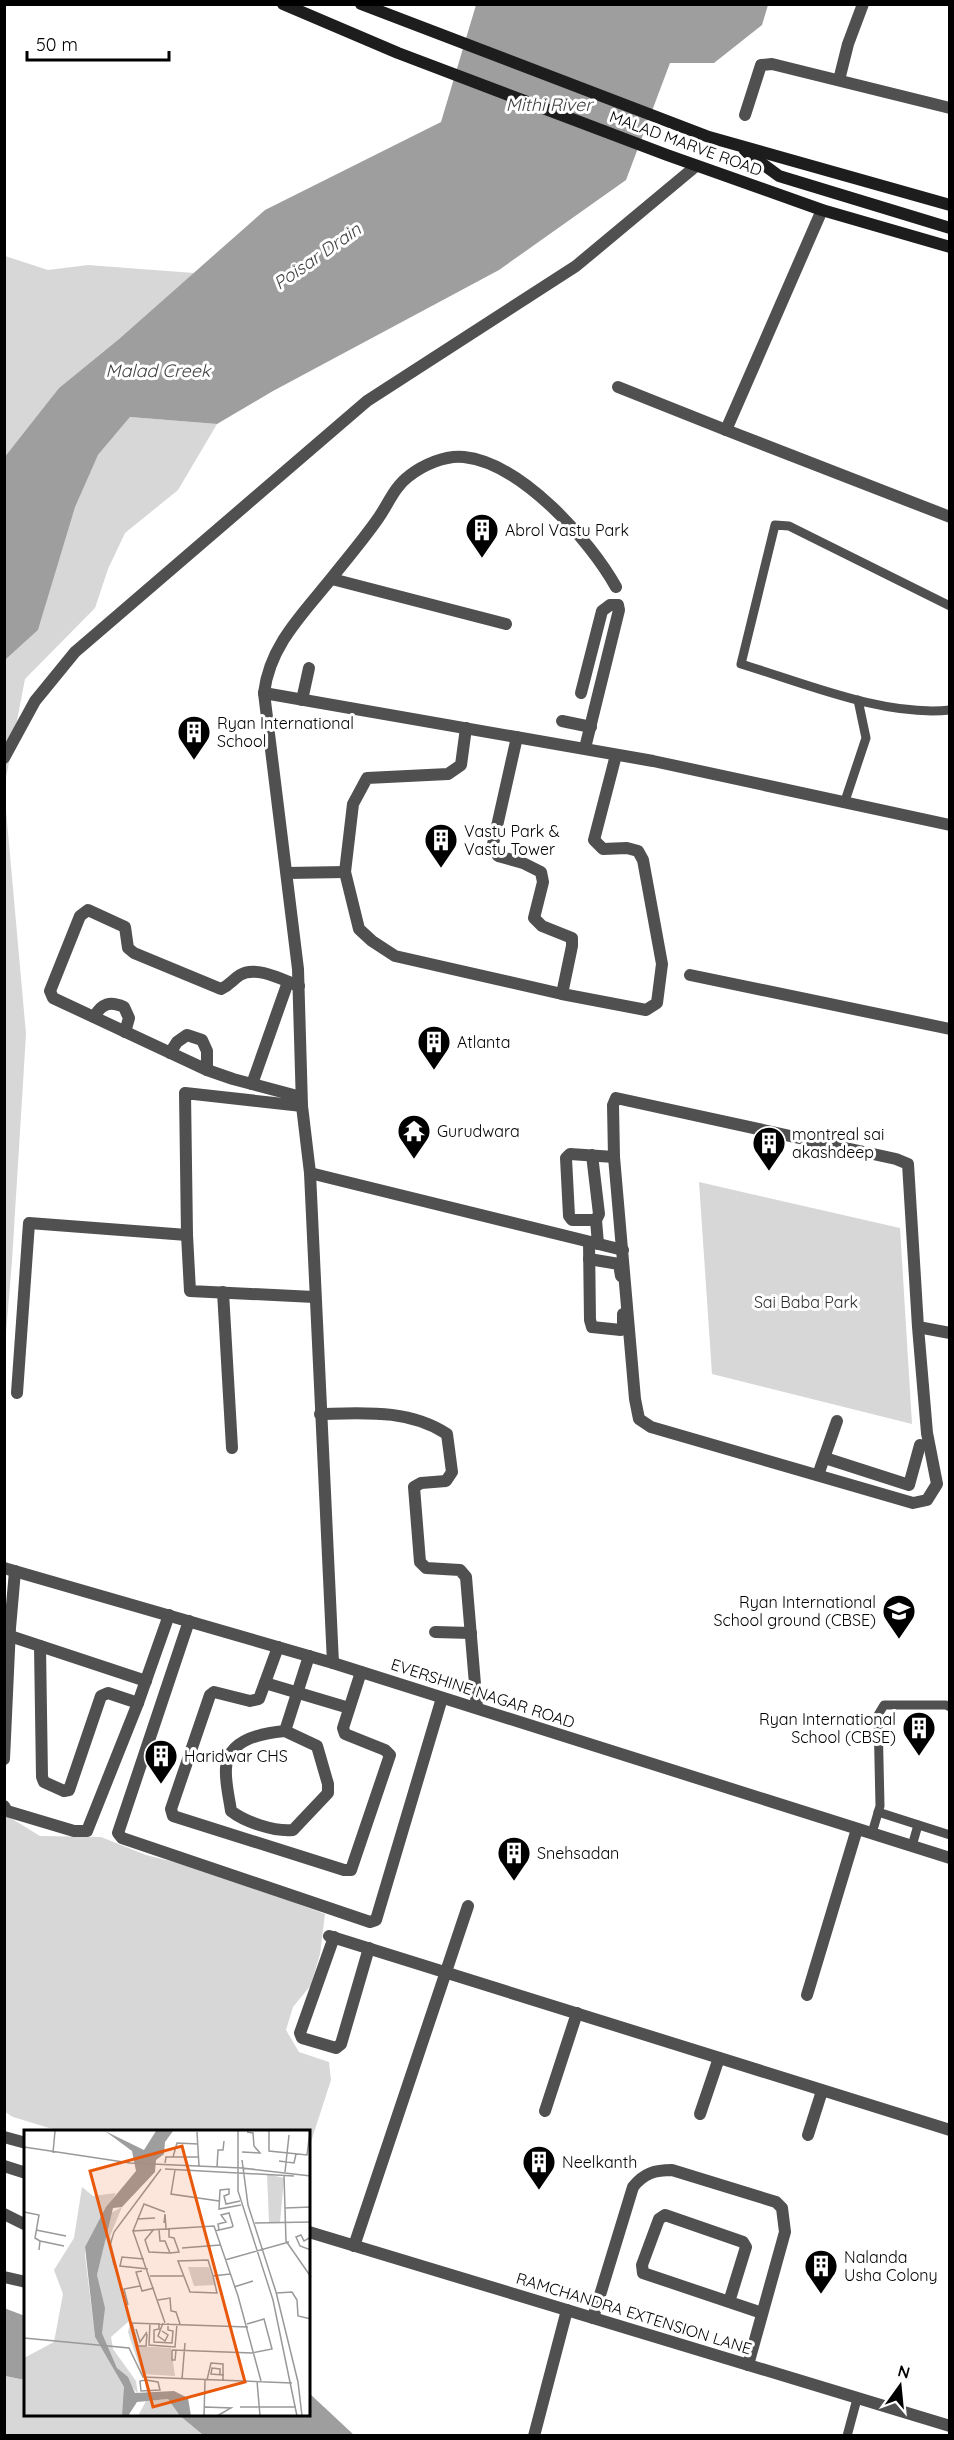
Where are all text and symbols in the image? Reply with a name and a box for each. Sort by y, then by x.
scale bar [27,24,170,62]
text: 50 m [36,33,78,56]
water label: Mithi River [506,93,594,116]
street label: MALAD MARVE ROAD [607,106,765,180]
water label: Poisar Drain [269,217,366,295]
water label: Malad Creek [106,359,212,382]
building icon: Abrol Vastu Park [464,512,500,559]
place label: Abrol Vastu Park [505,520,629,540]
place label: Ryan International School [217,713,354,751]
building icon: Ryan International School [176,714,212,761]
place label: Vastu Park & Vastu Tower [464,821,560,859]
building icon: Vastu Park & Vastu Tower [423,822,459,869]
building icon: Atlanta [416,1024,452,1071]
place label: Atlanta [457,1032,510,1052]
temple icon: Gurudwara [396,1113,432,1160]
place label: Gurudwara [437,1121,520,1141]
place label: montreal sai akashdeep [792,1124,884,1162]
building icon: montreal sai akashdeep [751,1125,787,1172]
park label: Sai Baba Park [754,1292,858,1312]
place label: Ryan International School ground (CBSE) [713,1592,876,1630]
school or university icon: Ryan International School ground (CBSE) [881,1593,917,1640]
street label: EVERSHINE NAGAR ROAD [388,1654,578,1732]
place label: Ryan International School (CBSE) [759,1709,896,1747]
building icon: Ryan International School (CBSE) [901,1710,937,1757]
building icon: Haridwar CHS [143,1738,179,1785]
place label: Haridwar CHS [184,1746,288,1766]
building icon: Snehsadan [496,1835,532,1882]
place label: Snehsadan [537,1843,619,1863]
inset map [24,2130,310,2416]
building icon: Neelkanth [521,2144,557,2191]
place label: Neelkanth [562,2152,637,2172]
place label: Nalanda Usha Colony [844,2247,938,2285]
building icon: Nalanda Usha Colony [803,2248,839,2295]
street label: RAMCHANDRA EXTENSION LANE [514,2268,754,2358]
north arrow [870,2356,930,2416]
text: N [896,2360,912,2383]

